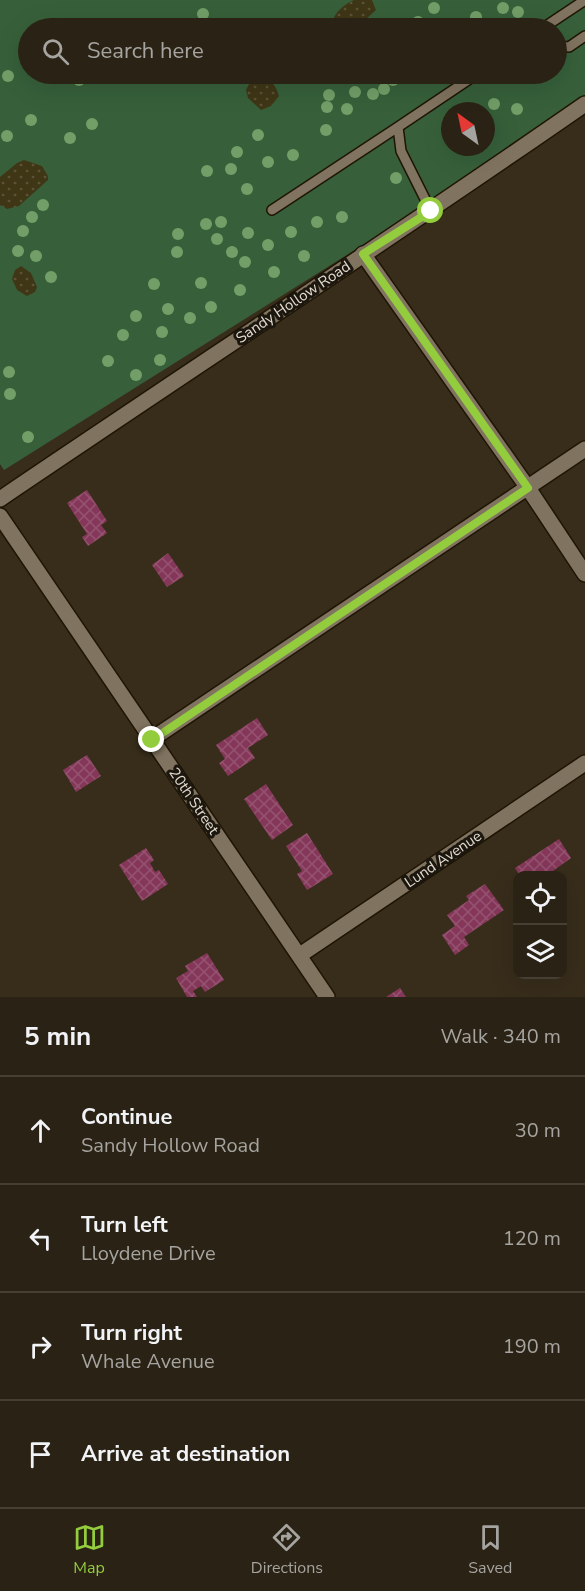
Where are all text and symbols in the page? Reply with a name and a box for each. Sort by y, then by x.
search box [18,18,567,84]
icon: search [39,35,72,68]
text: Search here [87,36,204,66]
north arrow [441,102,495,156]
route start [417,197,443,223]
street label: Sandy Hollow Road [232,256,354,348]
route end [138,726,164,752]
street label: 20th Street [164,764,224,839]
street label: Lund Avenue [401,826,485,892]
map controls [513,871,567,979]
button: locate [513,871,567,925]
button: layers [513,925,567,979]
text: 5 min [24,1019,91,1054]
text: Walk · 340 m [441,1023,561,1050]
text: Continue [81,1102,172,1132]
icon: ahead [24,1114,57,1147]
text: 30 m [515,1117,561,1144]
text: Sandy Hollow Road [81,1132,260,1159]
text: Turn left [81,1210,168,1240]
icon: left [24,1222,57,1255]
text: 120 m [503,1225,561,1252]
text: Lloydene Drive [81,1240,216,1267]
text: Turn right [81,1318,182,1348]
icon: right [24,1330,57,1363]
text: 190 m [503,1333,561,1360]
text: Whale Avenue [81,1348,215,1375]
icon: arrive [24,1438,57,1471]
text: Arrive at destination [81,1439,290,1469]
tab: Map [73,1521,106,1579]
tab: Directions [251,1521,323,1579]
tab: Saved [468,1521,512,1579]

